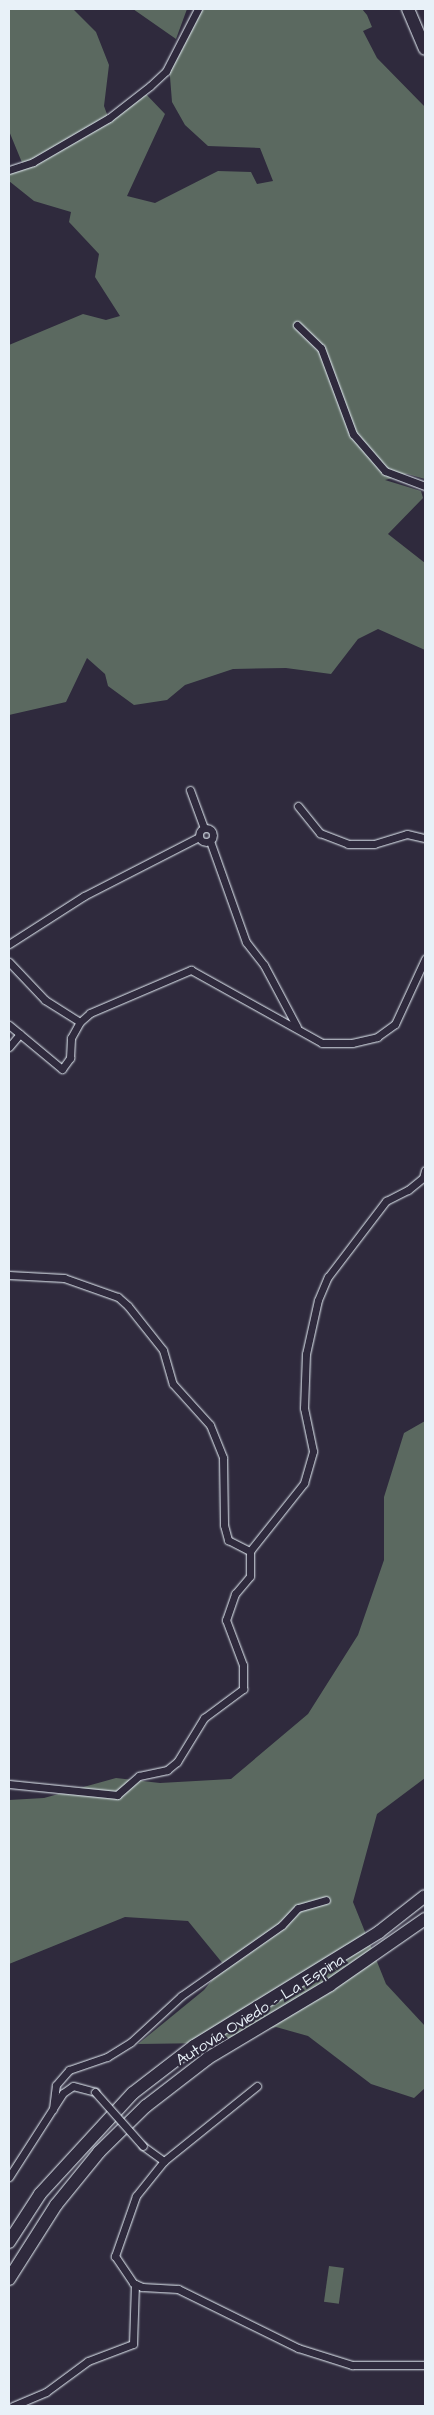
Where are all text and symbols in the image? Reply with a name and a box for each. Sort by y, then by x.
street label: Autovía Oviedo - La Espina [172,1950,348,2070]

